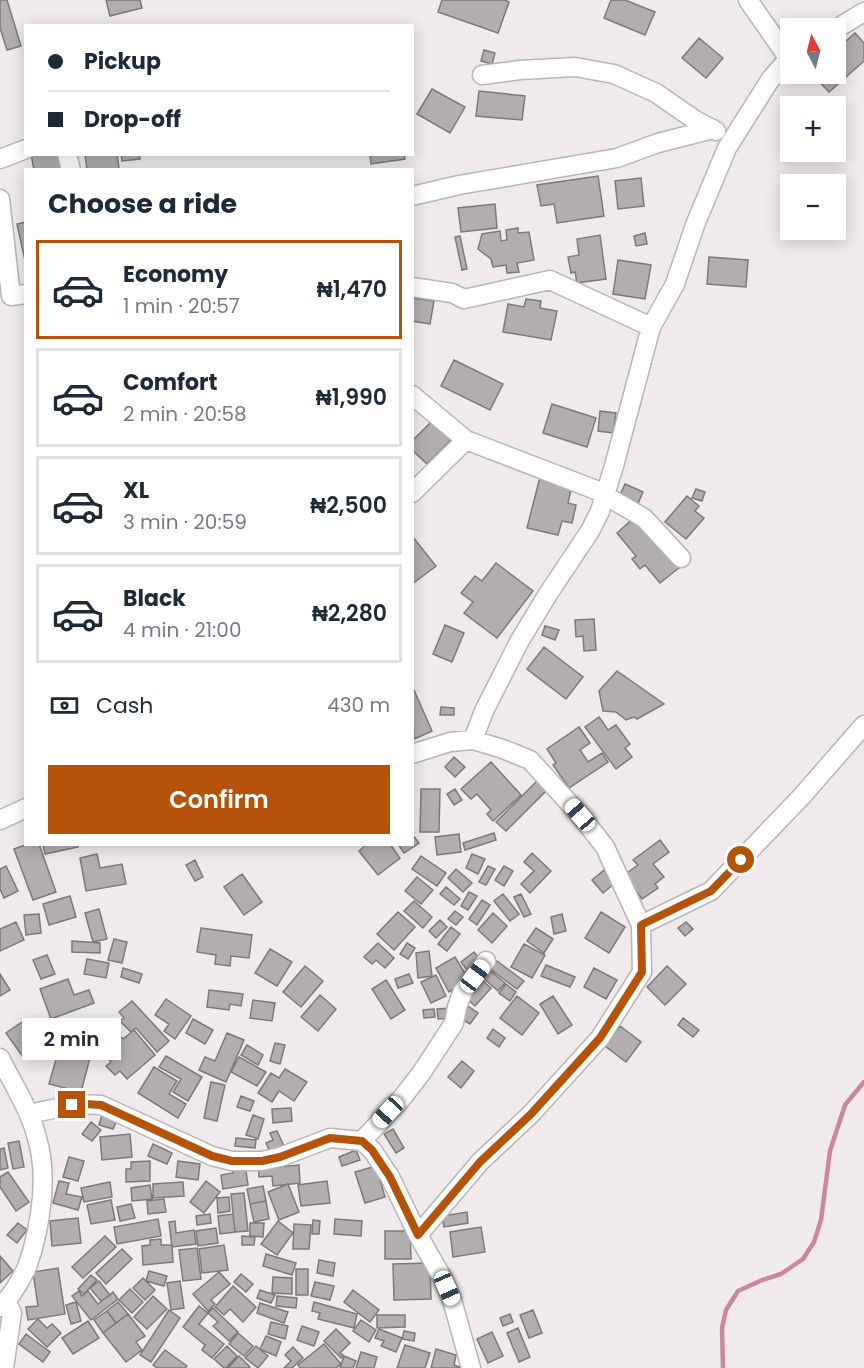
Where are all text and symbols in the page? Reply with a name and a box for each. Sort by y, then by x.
north arrow [780,18,846,84]
map controls [780,18,846,240]
text: Pickup [84,46,161,77]
button: + [780,96,846,162]
text: Drop-off [84,104,181,135]
button: − [780,174,846,240]
text: Choose a ride [48,185,237,222]
text: Economy [123,259,228,290]
icon: car [51,263,105,317]
text: ₦1,470 [317,274,387,305]
text: 1 min · 20:57 [123,292,240,320]
text: Comfort [123,367,217,398]
icon: car [51,371,105,425]
text: ₦1,990 [316,382,387,413]
text: 2 min · 20:58 [123,400,247,428]
text: XL [123,475,149,506]
icon: car [51,479,105,533]
text: ₦2,500 [310,490,387,521]
text: 3 min · 20:59 [123,508,247,536]
text: Black [123,583,186,614]
icon: car [51,587,105,641]
text: ₦2,280 [312,598,387,629]
text: 4 min · 21:00 [123,616,241,644]
icon: cash [48,689,81,722]
text: Cash [96,690,153,721]
text: 430 m [327,691,390,719]
button: Confirm [48,765,390,834]
car [561,796,599,834]
route start [727,846,754,873]
car [457,956,493,996]
callout: 2 min [22,1018,122,1060]
text: 2 min [44,1025,99,1053]
route end [58,1091,85,1118]
car [369,1093,407,1131]
car [431,1268,463,1308]

